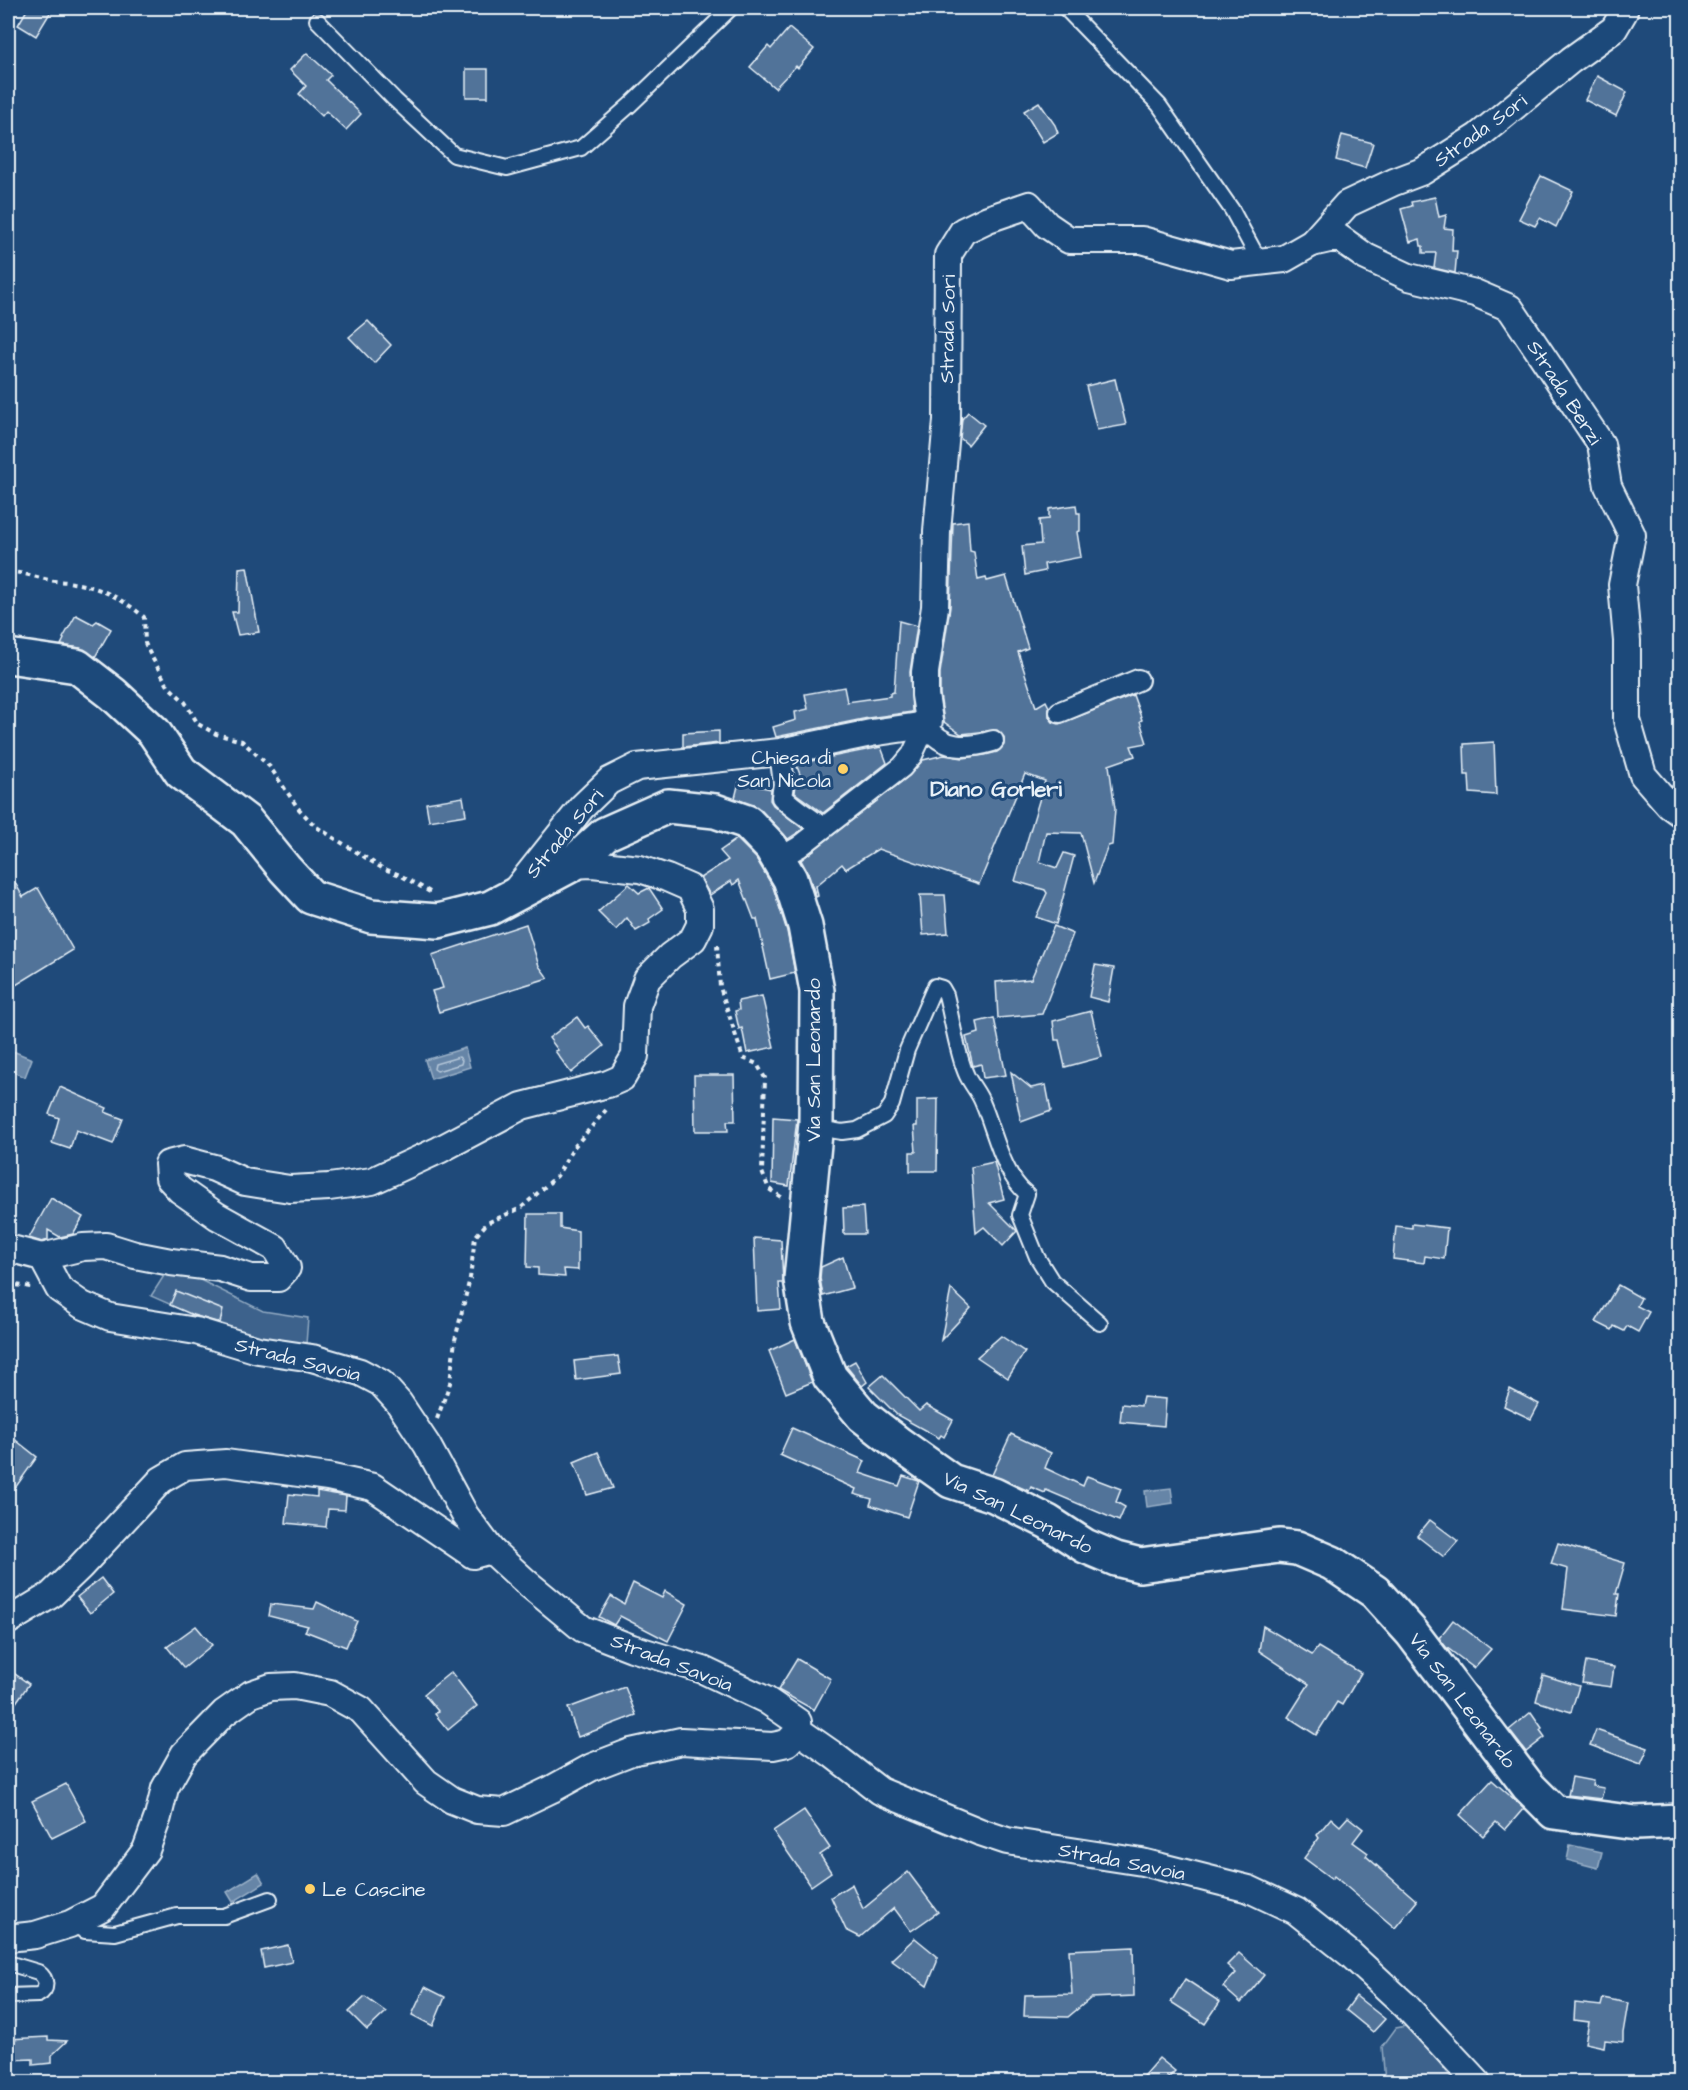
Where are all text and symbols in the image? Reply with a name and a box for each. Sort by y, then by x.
street label: Strada Sori [1428,88,1533,174]
street label: Strada Sori [933,274,963,384]
street label: Strada Berzi [1520,335,1608,450]
place label: Chiesa di San Nicola [737,744,831,795]
marker: Chiesa di San Nicola [836,762,850,776]
district label: Diano Gorleri [930,774,1062,805]
street label: Strada Sori [519,783,610,884]
street label: Via San Leonardo [800,978,828,1142]
street label: Strada Savoia [232,1331,363,1389]
street label: Via San Leonardo [938,1464,1097,1561]
street label: Strada Savoia [607,1627,737,1699]
street label: Via San Leonardo [1402,1627,1523,1774]
street label: Strada Savoia [1056,1836,1188,1888]
place label: Le Cascine [322,1876,426,1904]
marker: Le Cascine [303,1882,317,1896]

